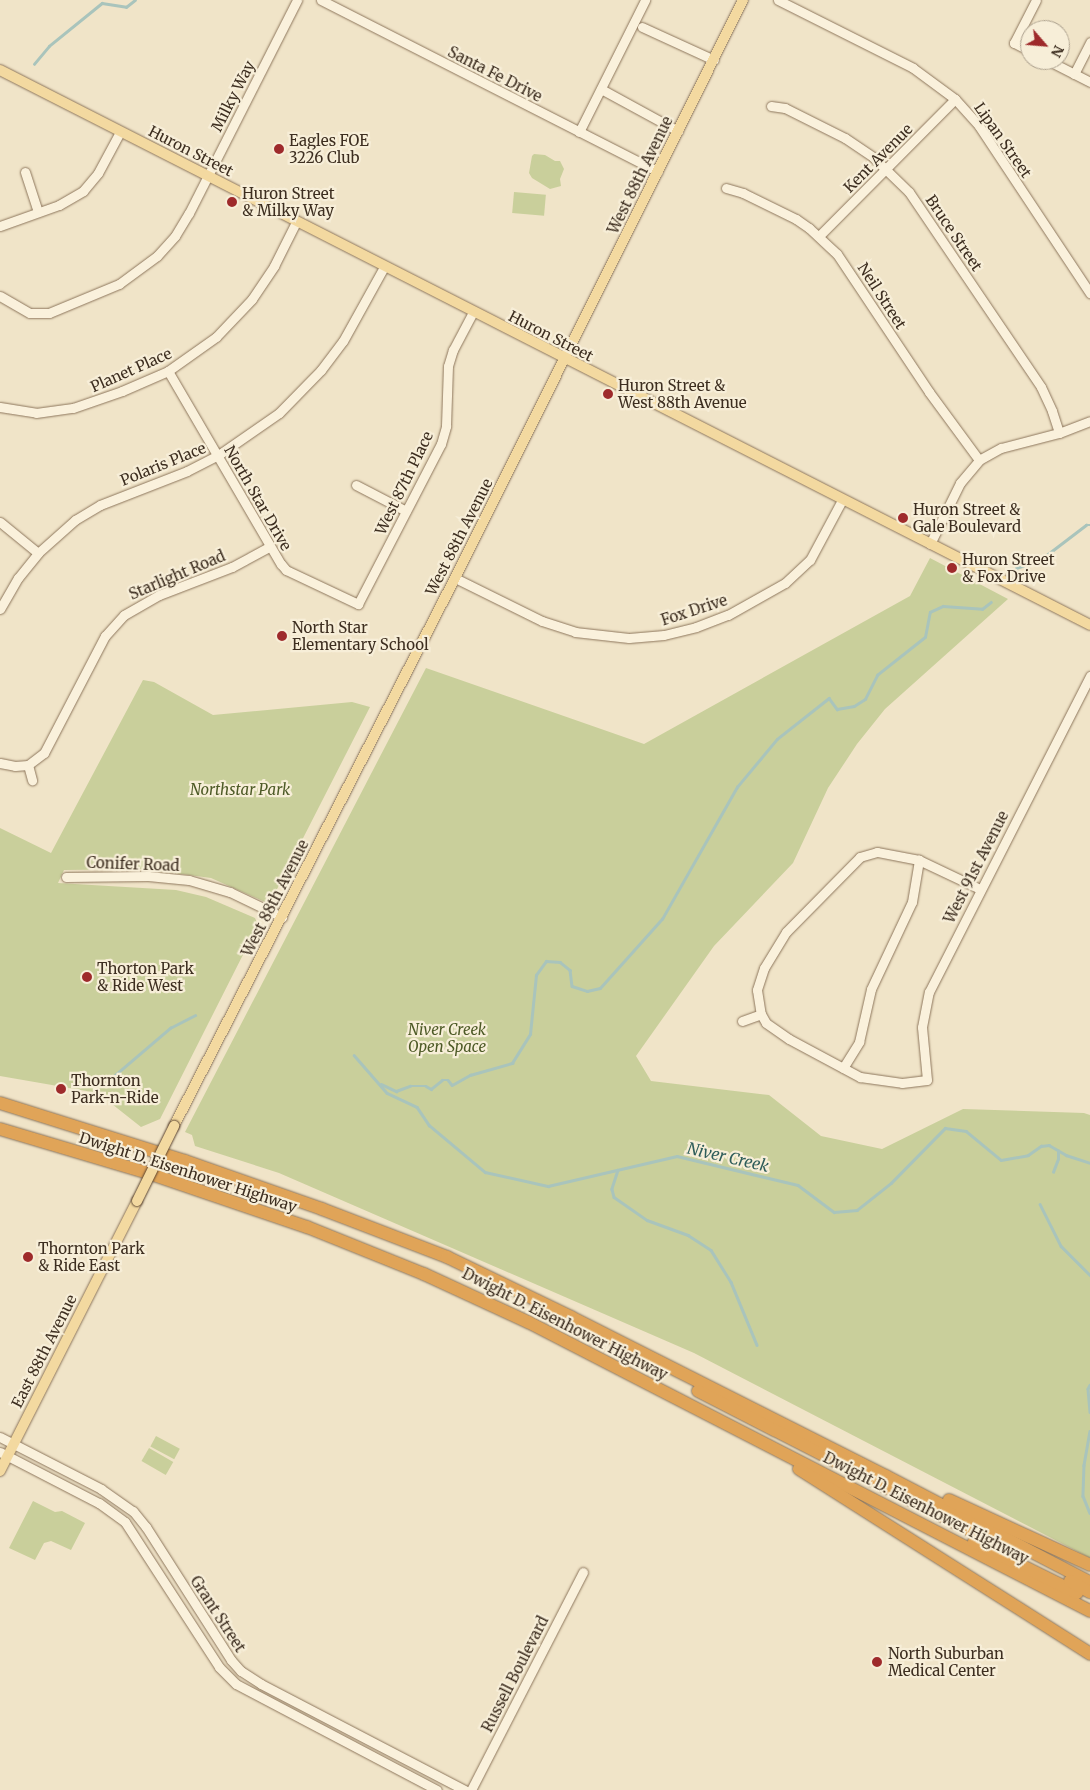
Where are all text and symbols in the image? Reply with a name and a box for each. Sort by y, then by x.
north arrow [1020,20,1070,70]
text: N [1047,42,1068,60]
street label: Santa Fe Drive [445,43,545,105]
street label: Milky Way [208,58,258,134]
street label: Lipan Street [970,99,1036,181]
street label: West 88th Avenue [604,113,676,237]
street label: Kent Avenue [840,120,916,196]
street label: Huron Street [146,122,236,180]
place label: Eagles FOE 3226 Club [289,131,369,166]
marker: Eagles FOE 3226 Club [273,143,285,155]
place label: Huron Street & Milky Way [242,184,334,219]
street label: Bruce Street [922,192,986,274]
marker: Huron Street & Milky Way [226,196,238,208]
street label: Neil Street [854,260,910,332]
street label: Huron Street [506,307,596,365]
street label: Planet Place [88,344,174,396]
place label: Huron Street & West 88th Avenue [618,376,747,411]
marker: Huron Street & West 88th Avenue [602,388,614,400]
street label: West 87th Place [371,428,437,538]
street label: Polaris Place [118,439,208,489]
street label: North Star Drive [221,442,295,554]
street label: West 88th Avenue [422,476,496,598]
place label: Huron Street & Gale Boulevard [913,500,1021,535]
marker: Huron Street & Gale Boulevard [897,512,909,524]
street label: Starlight Road [126,547,228,603]
place label: Huron Street & Fox Drive [962,550,1054,585]
marker: Huron Street & Fox Drive [946,562,958,574]
street label: Fox Drive [659,591,729,629]
place label: North Star Elementary School [292,618,429,653]
marker: North Star Elementary School [276,630,288,642]
park label: Northstar Park [190,781,290,799]
street label: West 91st Avenue [940,808,1012,926]
street label: West 88th Avenue [238,837,312,959]
street label: Conifer Road [86,853,180,875]
place label: Thorton Park & Ride West [97,959,194,994]
marker: Thorton Park & Ride West [81,971,93,983]
park label: Niver Creek Open Space [408,1020,486,1055]
place label: Thornton Park-n-Ride [71,1071,159,1106]
marker: Thornton Park-n-Ride [55,1083,67,1095]
street label: Dwight D. Eisenhower Highway [77,1128,299,1216]
water label: Niver Creek [685,1138,771,1176]
place label: Thornton Park & Ride East [38,1239,145,1274]
marker: Thornton Park & Ride East [22,1251,34,1263]
street label: Dwight D. Eisenhower Highway [459,1264,671,1384]
street label: East 88th Avenue [8,1291,80,1411]
street label: Dwight D. Eisenhower Highway [820,1448,1032,1568]
street label: Grant Street [187,1573,249,1655]
street label: Russell Boulevard [478,1613,552,1735]
place label: North Suburban Medical Center [888,1644,1004,1679]
marker: North Suburban Medical Center [870,1655,884,1669]

